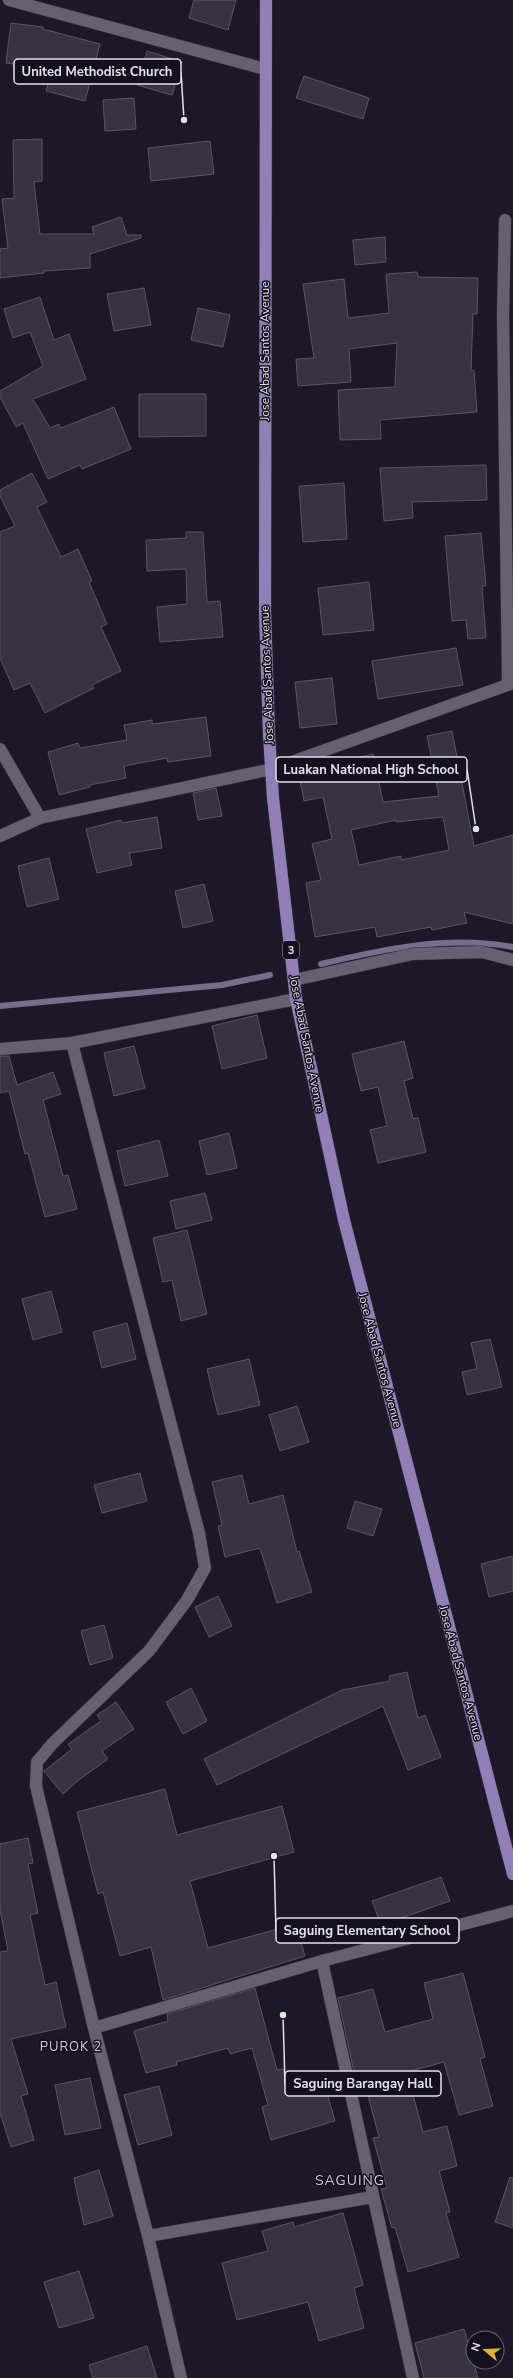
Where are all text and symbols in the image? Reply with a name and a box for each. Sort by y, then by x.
callout: United Methodist Church [14,59,181,84]
text: United Methodist Church [22,63,172,81]
street label: Jose Abad Santos Avenue [257,281,273,422]
street label: Jose Abad Santos Avenue [257,605,277,746]
callout: Luakan National High School [276,757,467,782]
text: Luakan National High School [283,761,460,779]
road number: 3 [283,941,299,959]
street label: Jose Abad Santos Avenue [286,973,328,1114]
street label: Jose Abad Santos Avenue [354,1290,406,1429]
street label: Jose Abad Santos Avenue [435,1603,487,1742]
callout: Saguing Elementary School [276,1918,459,1943]
text: Saguing Elementary School [284,1922,451,1940]
district label: PUROK 2 [40,2038,102,2056]
callout: Saguing Barangay Hall [285,2071,441,2096]
text: Saguing Barangay Hall [293,2075,434,2093]
district label: SAGUING [315,2171,385,2190]
north arrow [465,2330,505,2370]
text: N [468,2341,484,2353]

